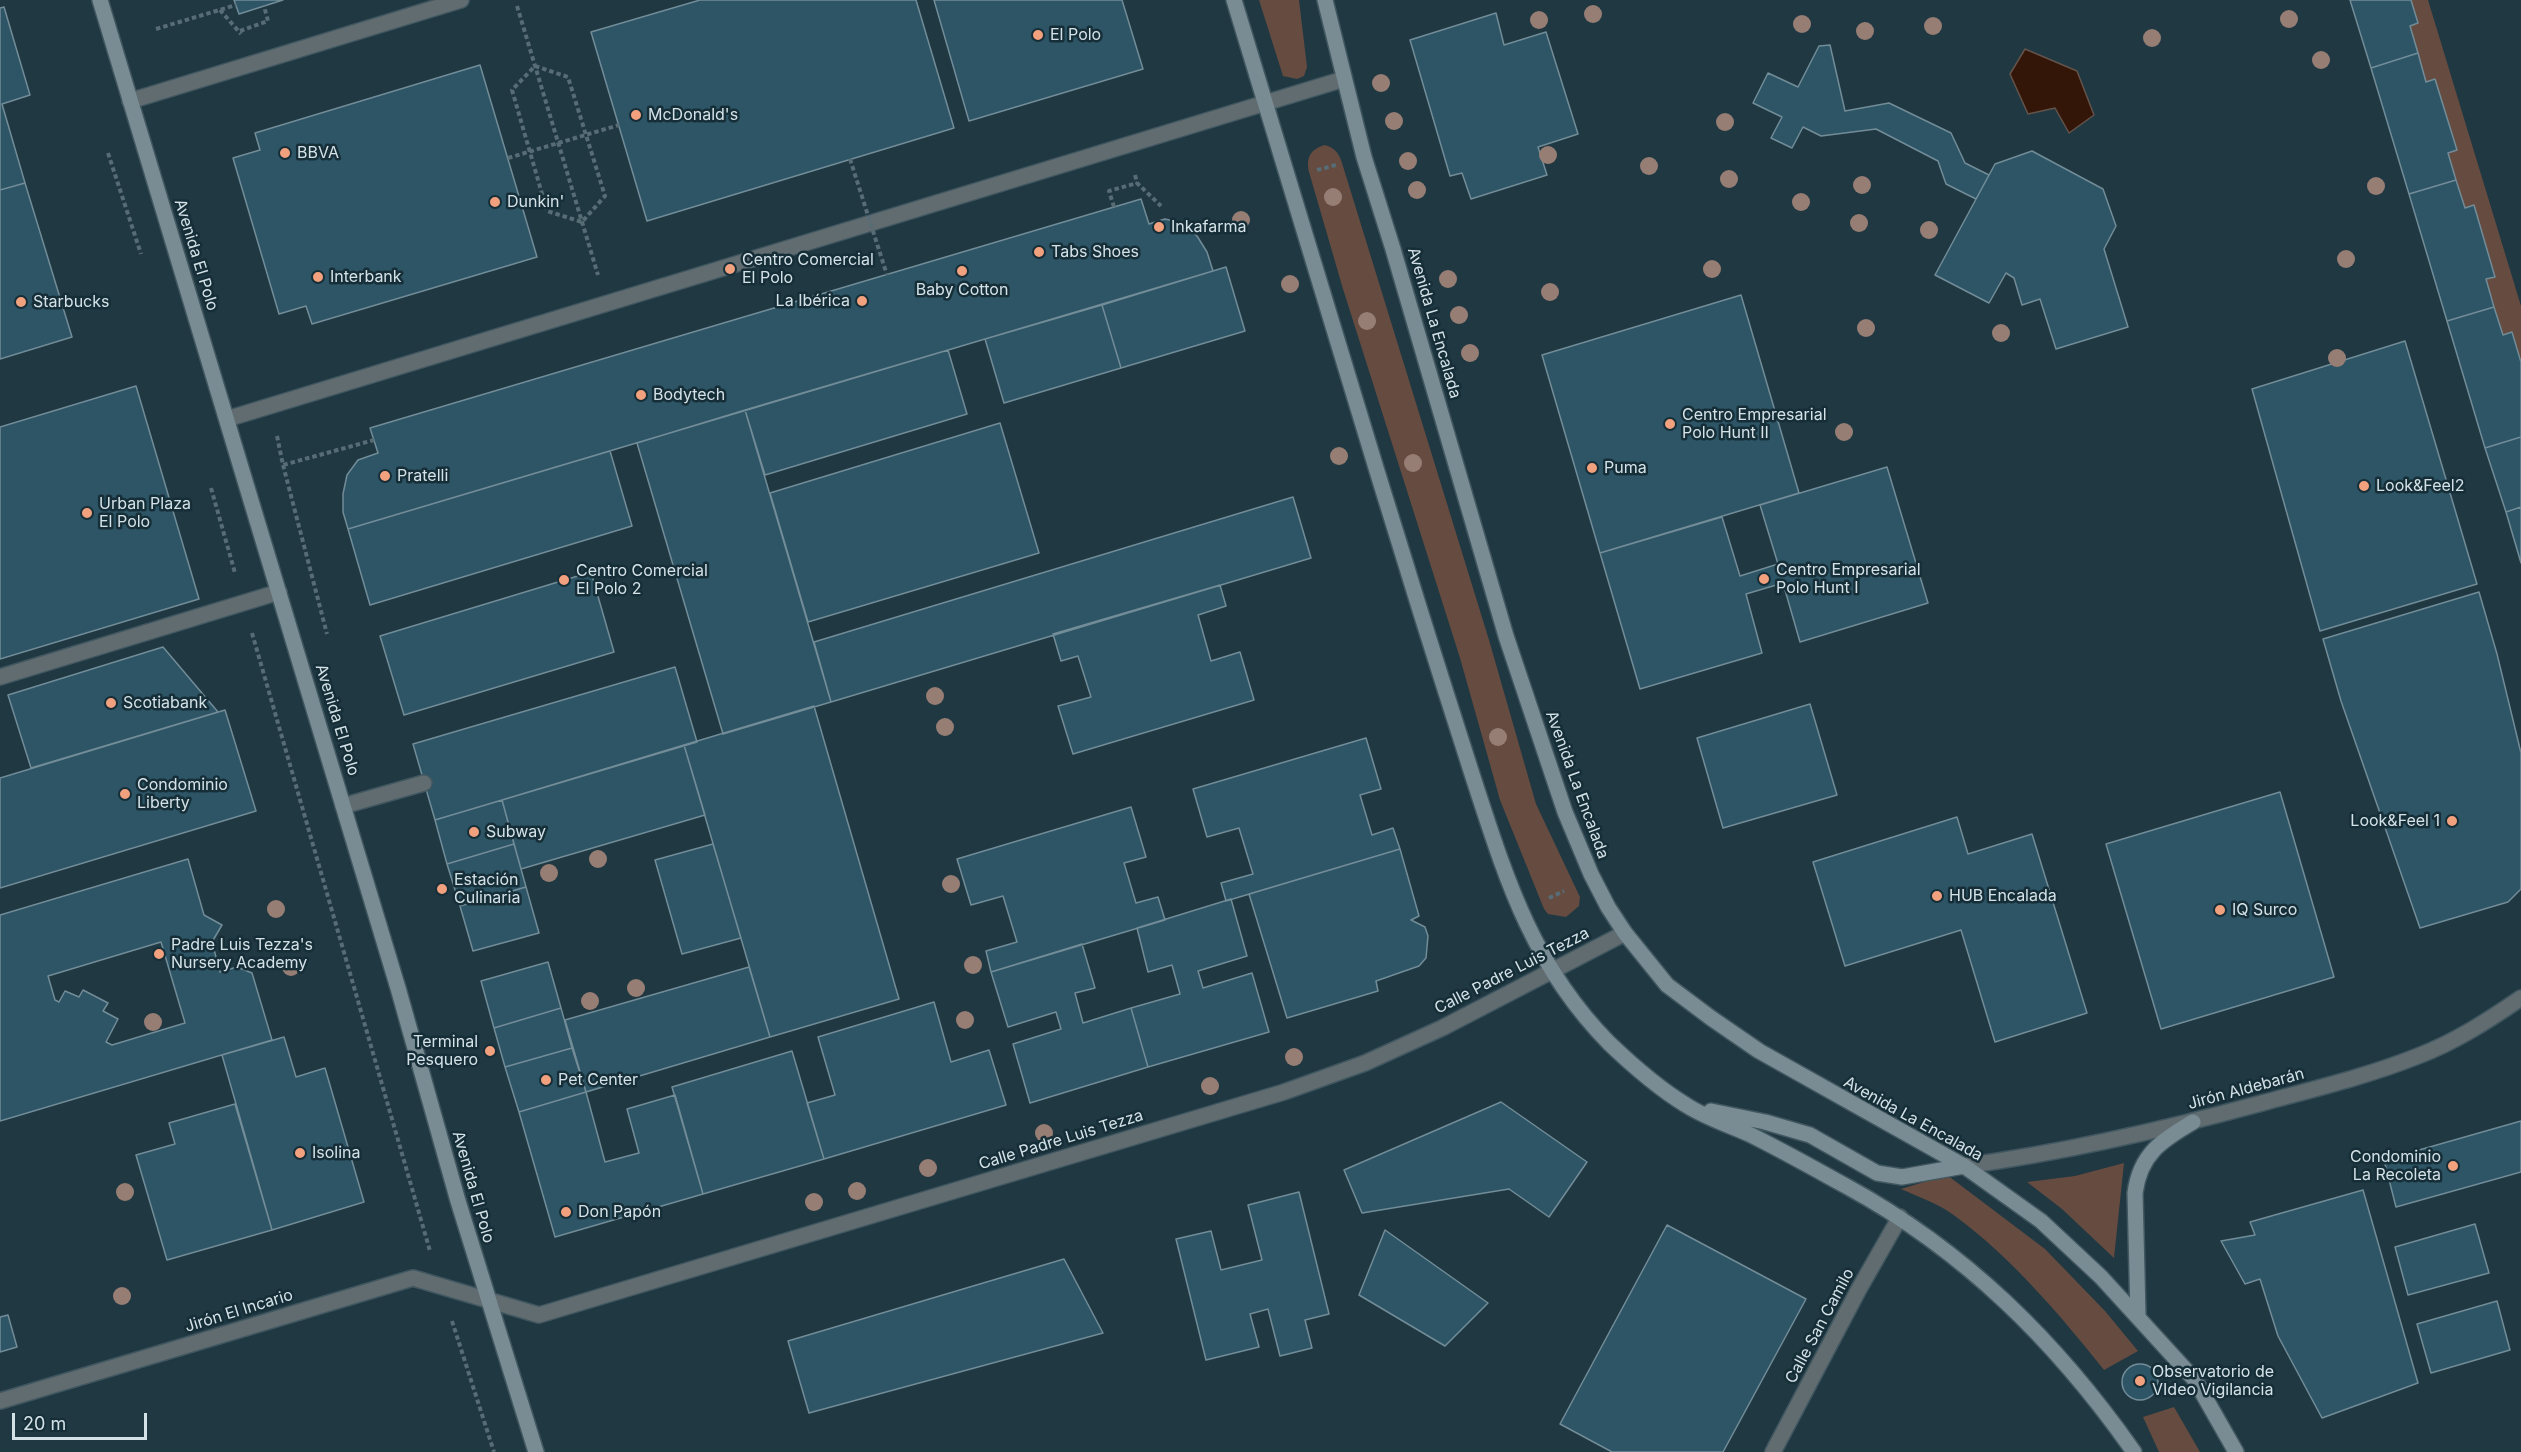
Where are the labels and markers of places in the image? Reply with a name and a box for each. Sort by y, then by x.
place label: El Polo [1050,25,1101,45]
marker: El Polo [1031,28,1045,42]
place label: McDonald's [648,105,738,125]
marker: McDonald's [629,108,643,122]
place label: BBVA [297,143,339,163]
marker: BBVA [278,146,292,160]
place label: Dunkin' [507,192,564,212]
marker: Dunkin' [488,195,502,209]
place label: Inkafarma [1171,217,1246,237]
marker: Inkafarma [1152,220,1166,234]
place label: Tabs Shoes [1051,242,1139,262]
marker: Tabs Shoes [1032,245,1046,259]
place label: Centro Comercial El Polo [742,250,874,288]
marker: Centro Comercial El Polo [723,262,737,276]
marker: Baby Cotton [955,264,969,278]
place label: Interbank [330,267,402,287]
marker: Interbank [311,270,325,284]
place label: Baby Cotton [916,280,1008,300]
place label: La Ibérica [776,291,850,311]
place label: Starbucks [33,292,109,312]
marker: La Ibérica [855,294,869,308]
marker: Starbucks [14,295,28,309]
place label: Bodytech [653,385,725,405]
marker: Bodytech [634,388,648,402]
place label: Centro Empresarial Polo Hunt II [1682,405,1827,443]
marker: Centro Empresarial Polo Hunt II [1663,417,1677,431]
place label: Puma [1604,458,1647,478]
marker: Puma [1585,461,1599,475]
place label: Pratelli [397,466,448,486]
marker: Pratelli [378,469,392,483]
place label: Look&Feel2 [2376,476,2464,496]
marker: Look&Feel2 [2357,479,2371,493]
place label: Urban Plaza El Polo [99,494,191,532]
marker: Urban Plaza El Polo [80,506,94,520]
place label: Centro Empresarial Polo Hunt I [1776,560,1921,598]
place label: Centro Comercial El Polo 2 [576,561,708,599]
marker: Centro Empresarial Polo Hunt I [1757,572,1771,586]
marker: Centro Comercial El Polo 2 [557,573,571,587]
place label: Scotiabank [123,693,207,713]
marker: Scotiabank [104,696,118,710]
place label: Condominio Liberty [137,775,228,813]
marker: Condominio Liberty [118,787,132,801]
place label: Look&Feel 1 [2350,811,2440,831]
marker: Look&Feel 1 [2445,814,2459,828]
place label: Subway [486,822,546,842]
marker: Subway [467,825,481,839]
place label: Estación Culinaria [454,870,520,908]
marker: Estación Culinaria [435,882,449,896]
place label: HUB Encalada [1949,886,2057,906]
marker: HUB Encalada [1930,889,1944,903]
place label: IQ Surco [2232,900,2297,920]
marker: IQ Surco [2213,903,2227,917]
place label: Padre Luis Tezza's Nursery Academy [171,935,313,973]
marker: Padre Luis Tezza's Nursery Academy [152,947,166,961]
place label: Terminal Pesquero [406,1032,478,1070]
marker: Terminal Pesquero [483,1044,497,1058]
place label: Pet Center [558,1070,638,1090]
marker: Pet Center [539,1073,553,1087]
place label: Isolina [312,1143,361,1163]
marker: Isolina [293,1146,307,1160]
place label: Condominio La Recoleta [2350,1147,2441,1185]
marker: Condominio La Recoleta [2446,1159,2460,1173]
place label: Don Papón [578,1202,661,1222]
marker: Don Papón [559,1205,573,1219]
place label: Observatorio de VIdeo Vigilancia [2152,1362,2274,1400]
marker: Observatorio de VIdeo Vigilancia [2133,1374,2147,1388]

